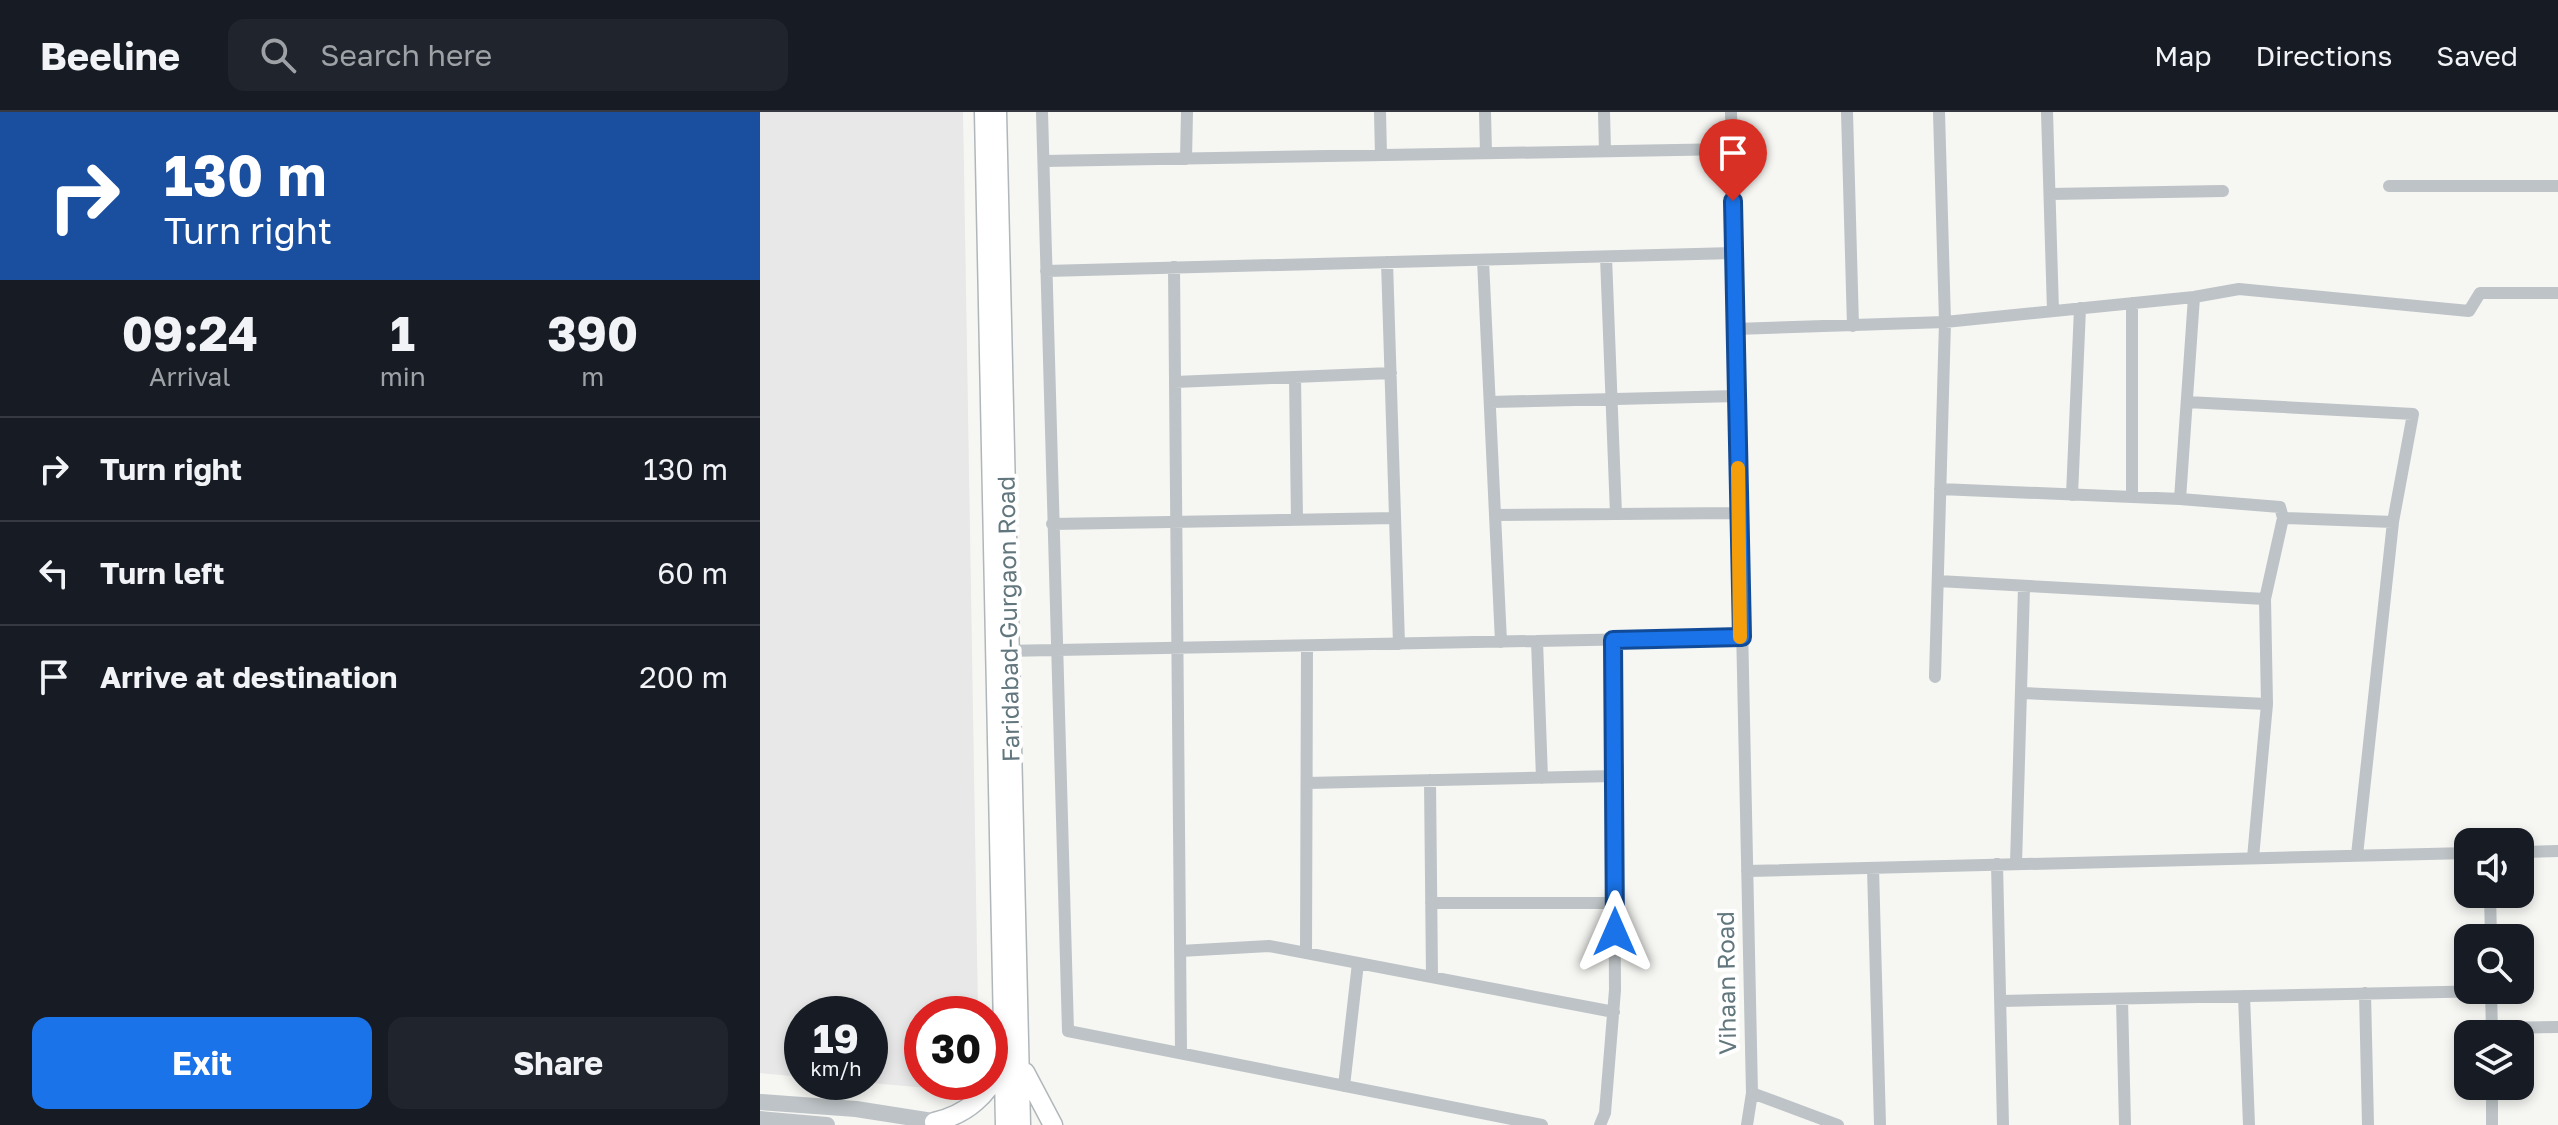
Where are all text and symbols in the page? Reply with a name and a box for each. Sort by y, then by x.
search box [228,19,788,91]
text: Beeline [40,33,180,78]
icon: search [256,33,300,77]
text: Search here [320,37,492,73]
text: Map [2154,39,2211,72]
text: Directions [2255,39,2392,72]
text: Saved [2436,39,2518,72]
pin [1699,119,1767,201]
icon: arrive [1711,131,1755,175]
text: 130 m [164,141,326,208]
icon: right [32,144,136,248]
text: Turn right [164,209,332,252]
text: 09:24 [122,304,258,362]
text: 1 [390,304,415,362]
text: 390 [547,304,638,362]
text: Arrival [149,361,231,392]
text: min [380,361,426,392]
text: m [581,361,604,392]
icon: right [32,447,76,491]
text: Turn right [100,451,242,487]
text: 130 m [643,451,728,487]
street label: Faridabad-Gurgaon Road [991,476,1024,763]
icon: left [32,551,76,595]
text: Turn left [100,555,225,591]
text: 60 m [657,555,728,591]
icon: arrive [32,655,76,699]
text: Arrive at destination [100,659,397,695]
text: 200 m [639,659,728,695]
map controls [2454,828,2534,1100]
button: sound [2454,828,2534,908]
position arrow [1573,890,1657,974]
street label: Vihaan Road [1710,911,1741,1055]
button: search [2454,924,2534,1004]
speed limit sign: 30 [904,996,1008,1100]
text: 19 [813,1014,859,1062]
button: Exit [32,1017,372,1109]
button: Share [388,1017,728,1109]
button: layers [2454,1020,2534,1100]
text: km/h [811,1056,861,1080]

